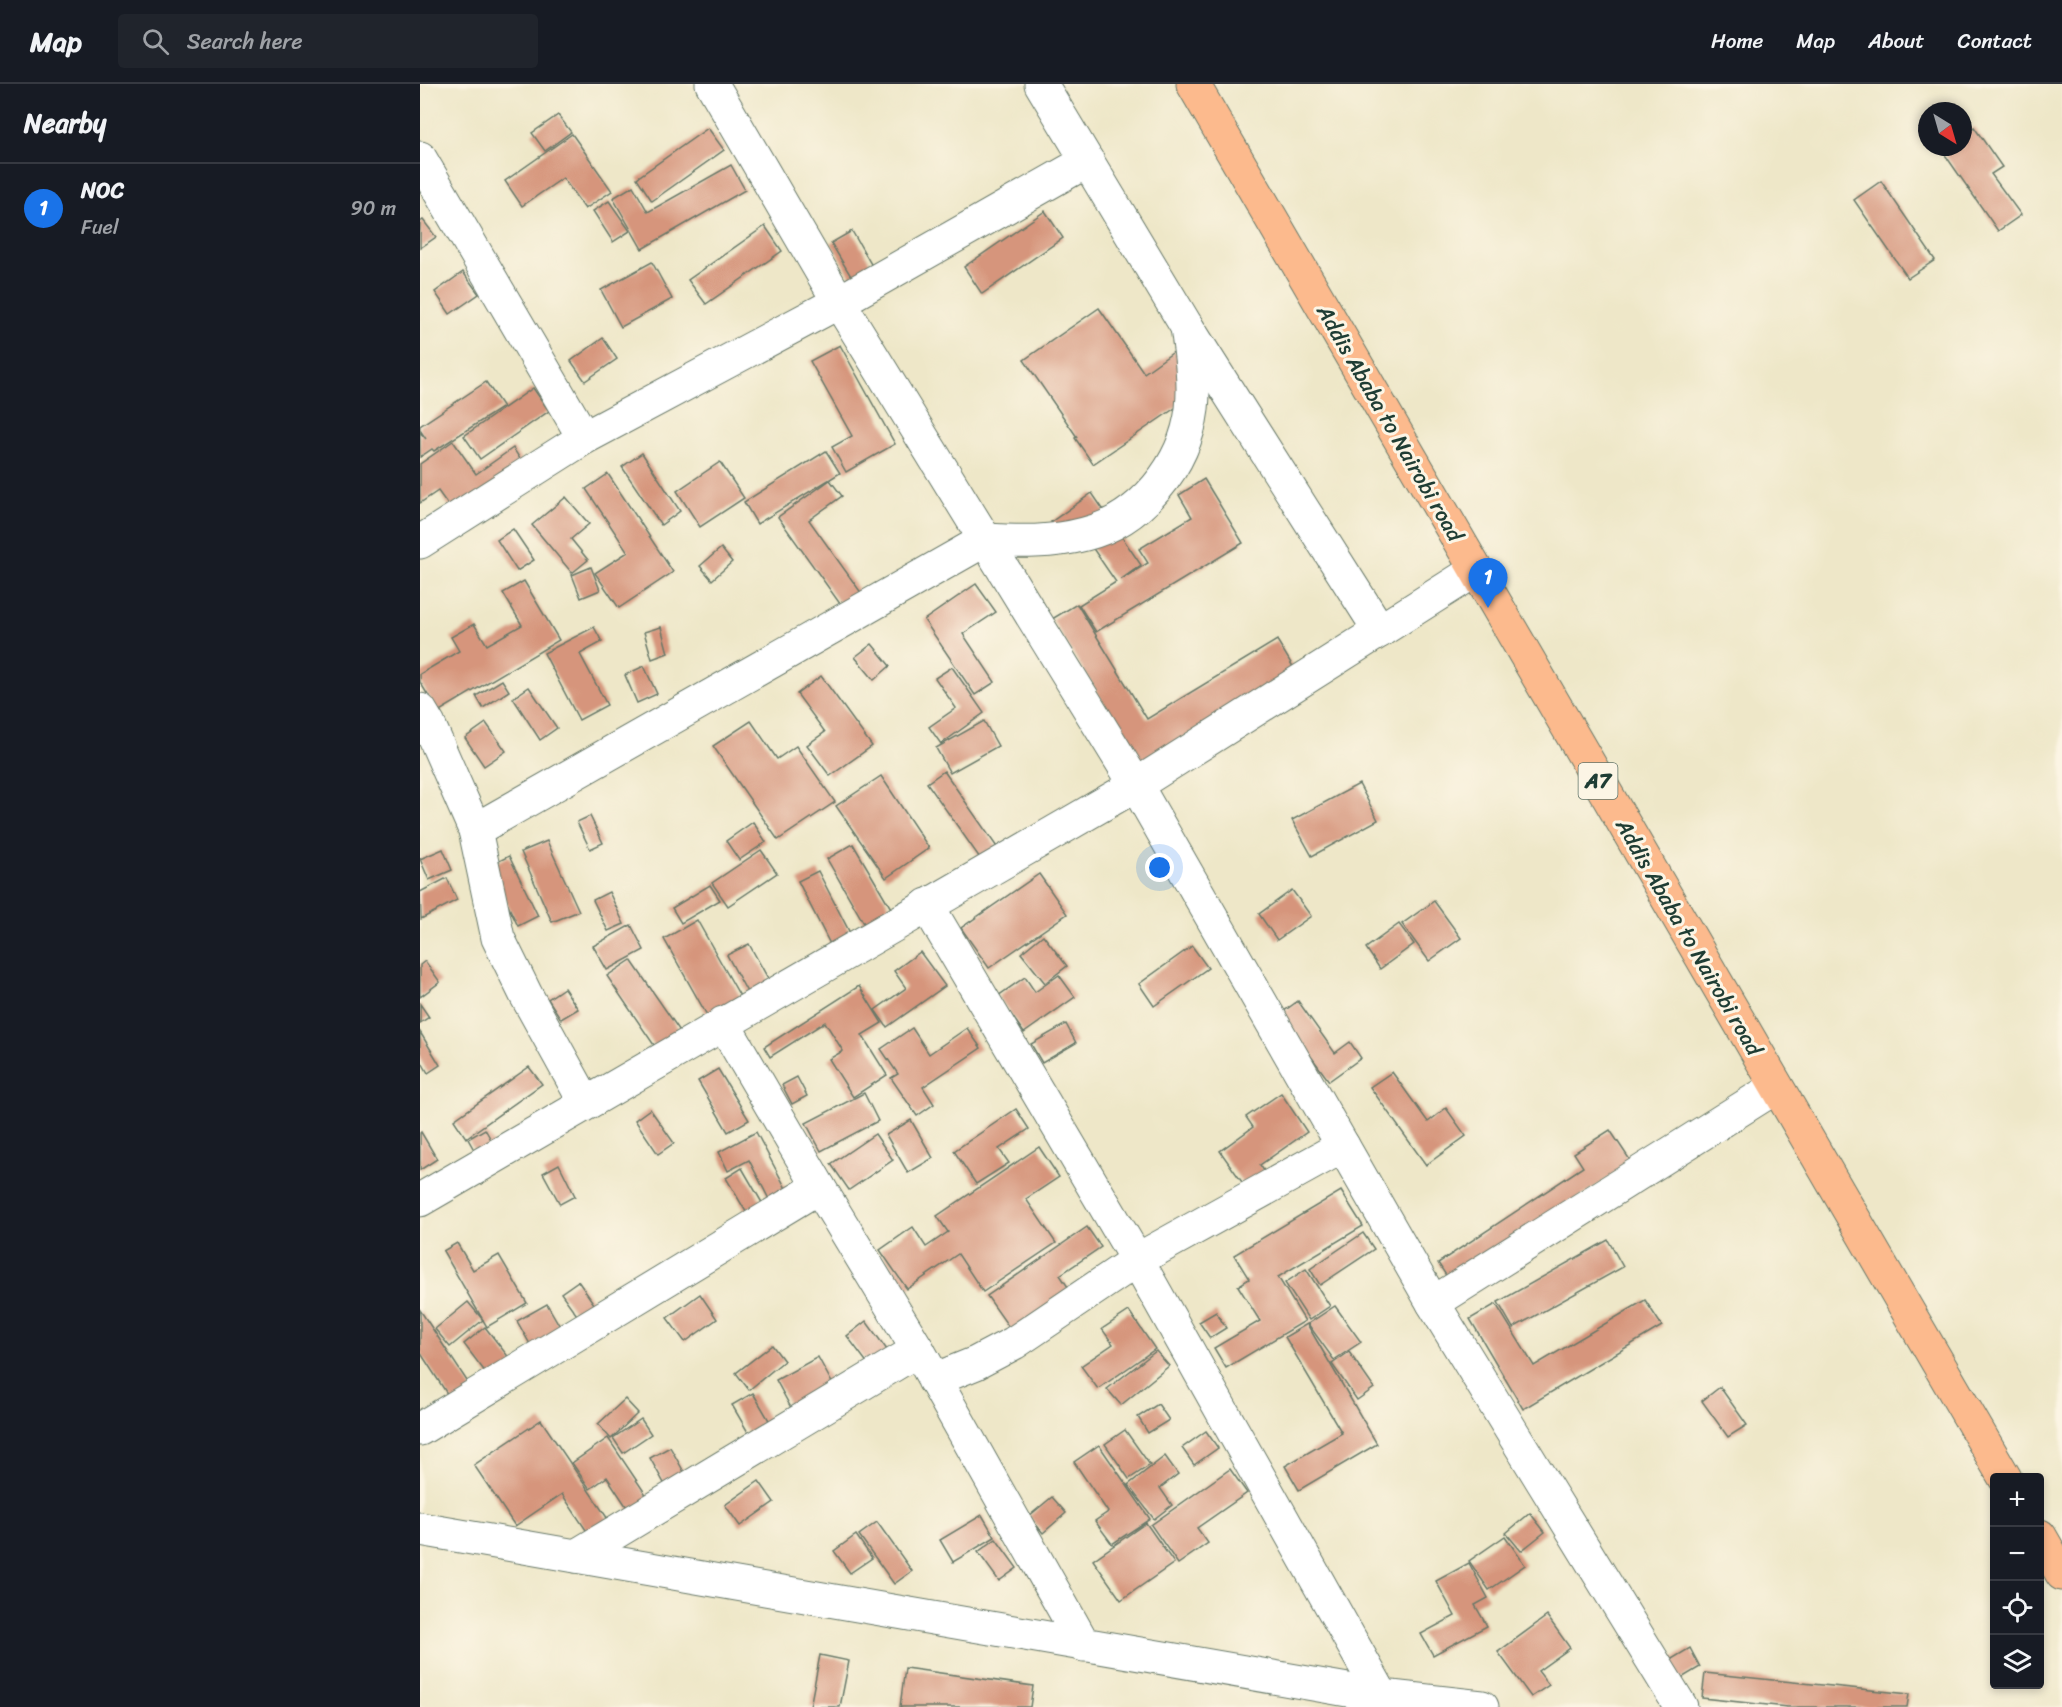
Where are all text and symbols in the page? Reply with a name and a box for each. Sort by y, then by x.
search box [118,14,538,68]
text: Map [30,17,82,66]
text: Search here [187,22,303,61]
text: Home [1711,22,1763,60]
text: Map [1796,22,1835,60]
text: About [1868,22,1925,60]
text: Contact [1958,22,2032,60]
icon: search [139,25,172,58]
text: Nearby [24,100,106,146]
north arrow [1918,102,1972,156]
text: NOC [81,171,124,210]
text: 1 [39,191,48,226]
text: 90 m [351,191,396,226]
text: Fuel [81,210,119,245]
street label: Addis Ababa to Nairobi road [1305,296,1475,550]
pin: 1 [1468,558,1508,608]
road number: A7 [1578,763,1618,799]
street label: Addis Ababa to Nairobi road [1604,810,1774,1064]
your location [1145,853,1174,882]
map controls [1990,1473,2044,1689]
button: + [1990,1473,2044,1527]
button: − [1990,1527,2044,1581]
button: locate [1990,1581,2044,1635]
button: layers [1990,1635,2044,1689]

